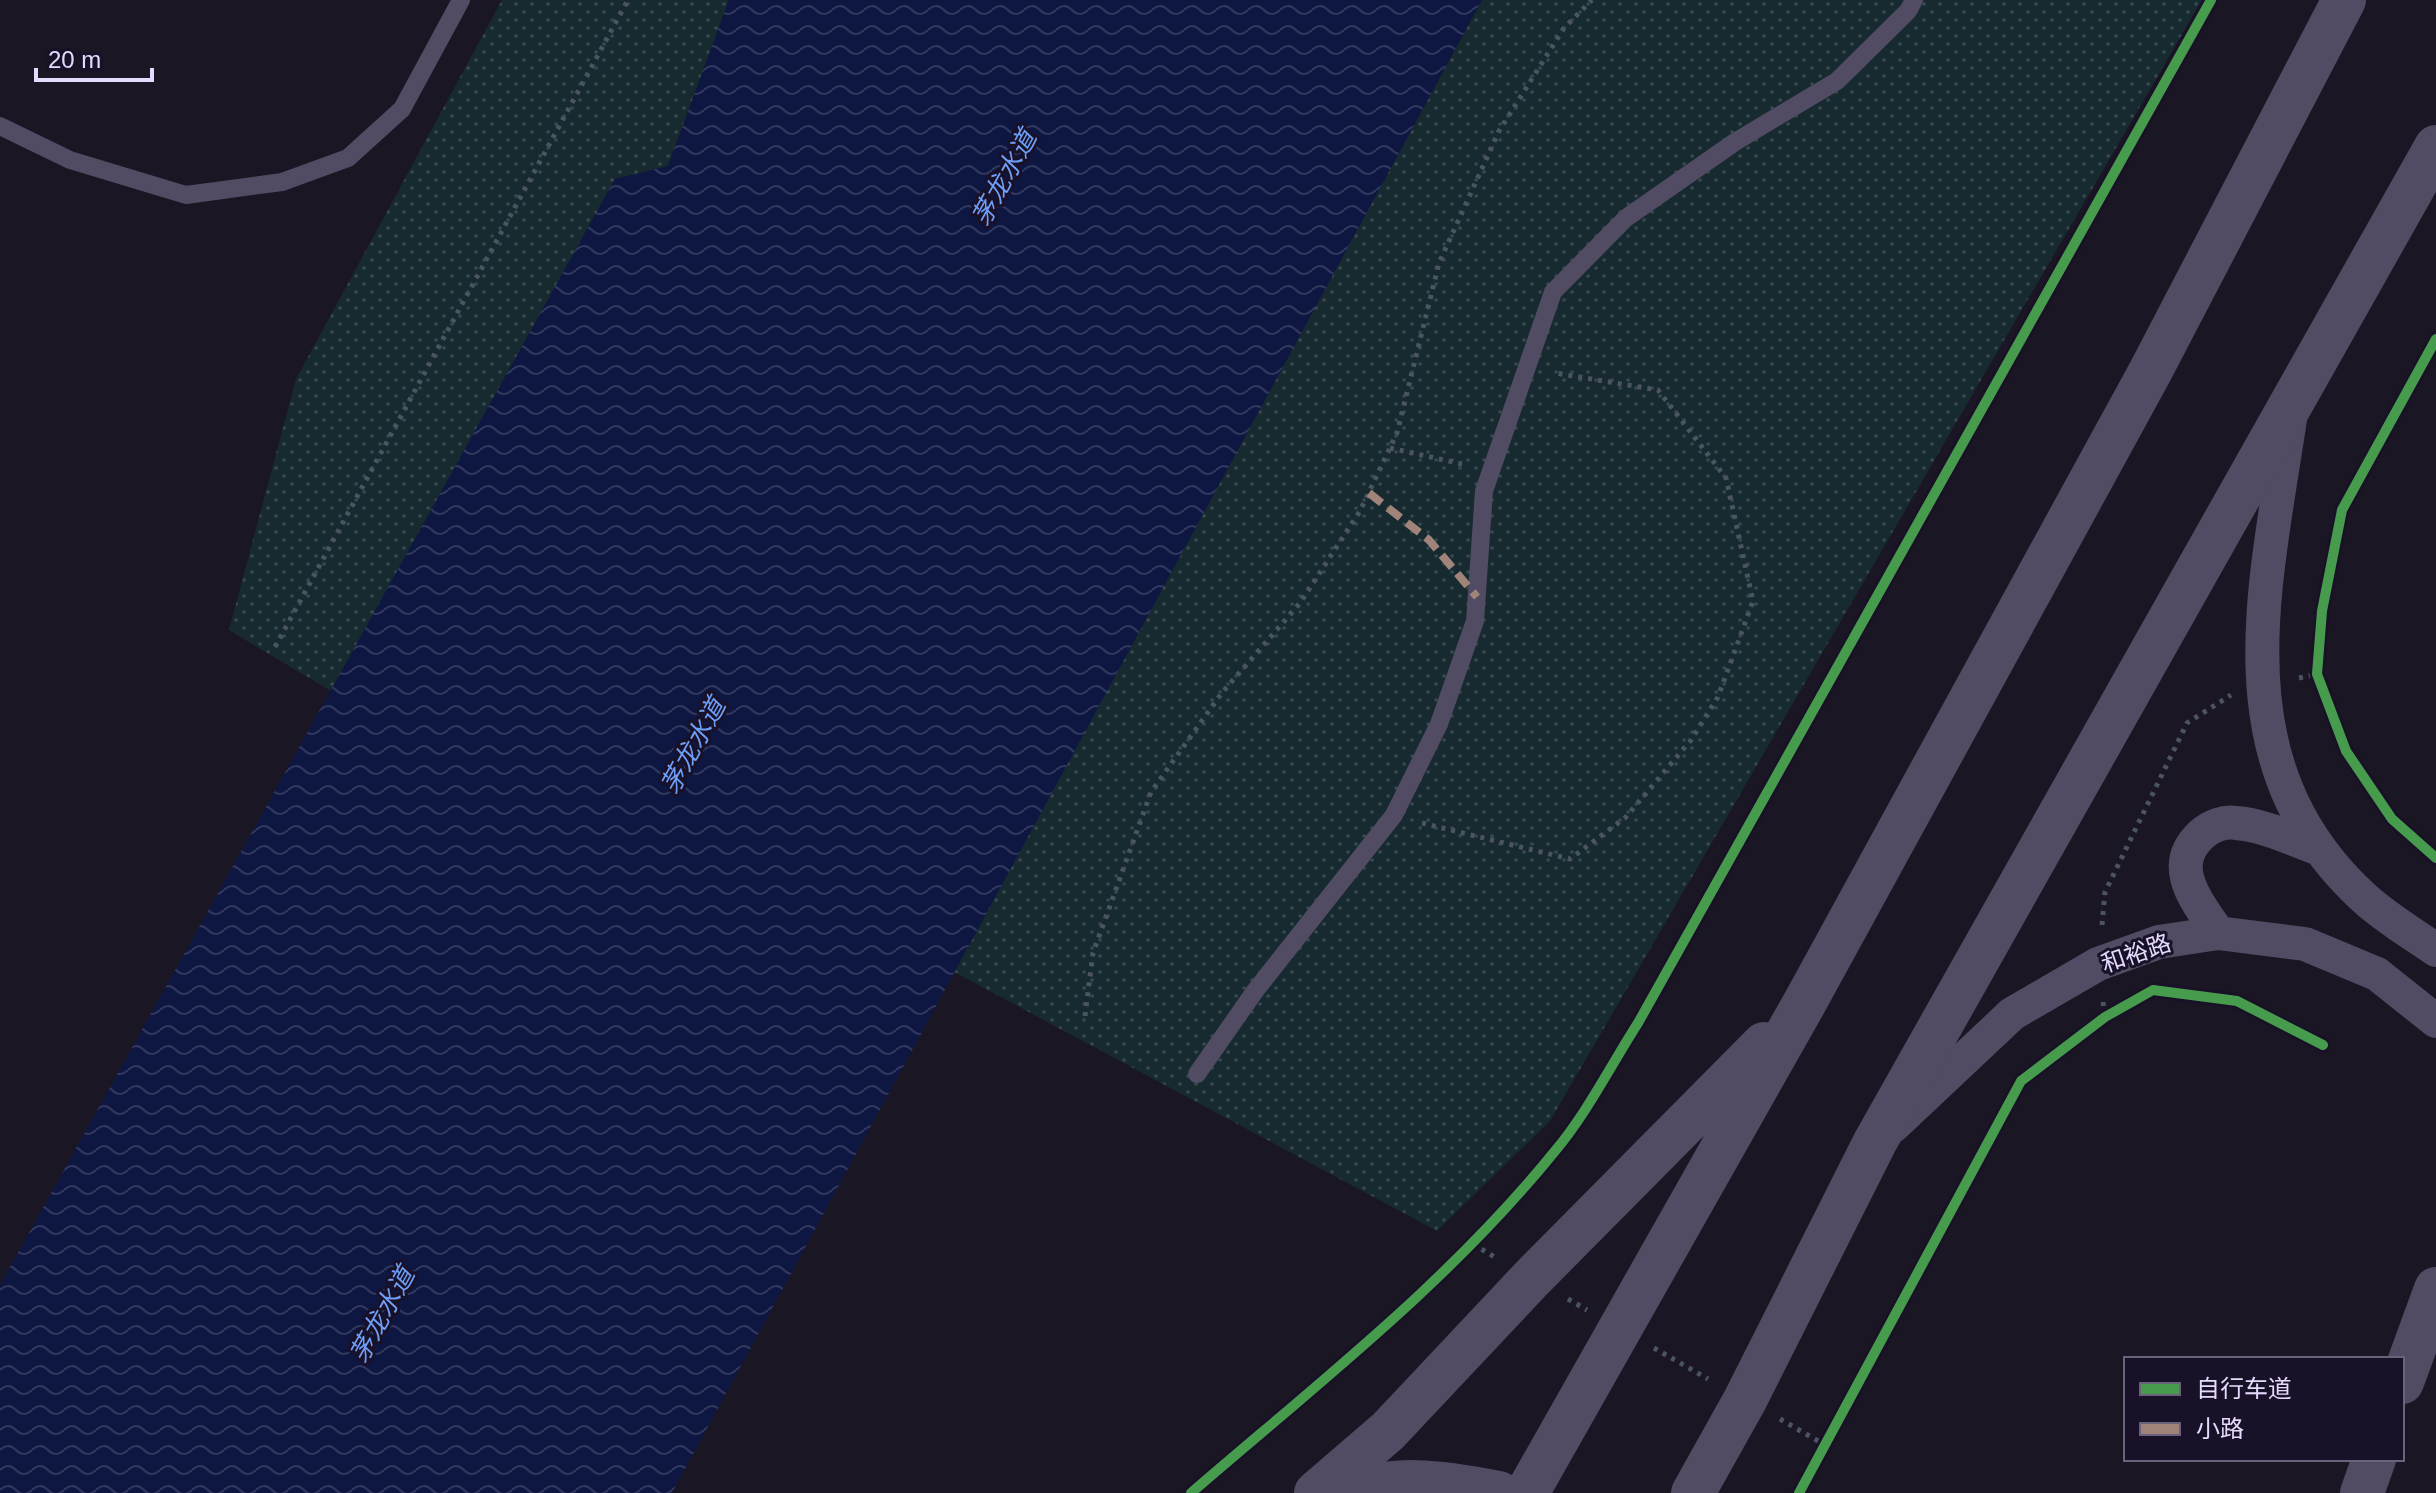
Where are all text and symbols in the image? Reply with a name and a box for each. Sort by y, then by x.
scale bar [36,32,152,82]
text: 20 m [48,46,101,73]
water label: 茅龙水道 [966,122,1044,231]
water label: 茅龙水道 [655,690,733,799]
street label: 和裕路 [2098,929,2174,977]
water label: 茅龙水道 [344,1259,422,1368]
legend [2124,1357,2404,1461]
text: 自行车道 [2196,1375,2292,1402]
text: 小路 [2196,1415,2244,1442]

